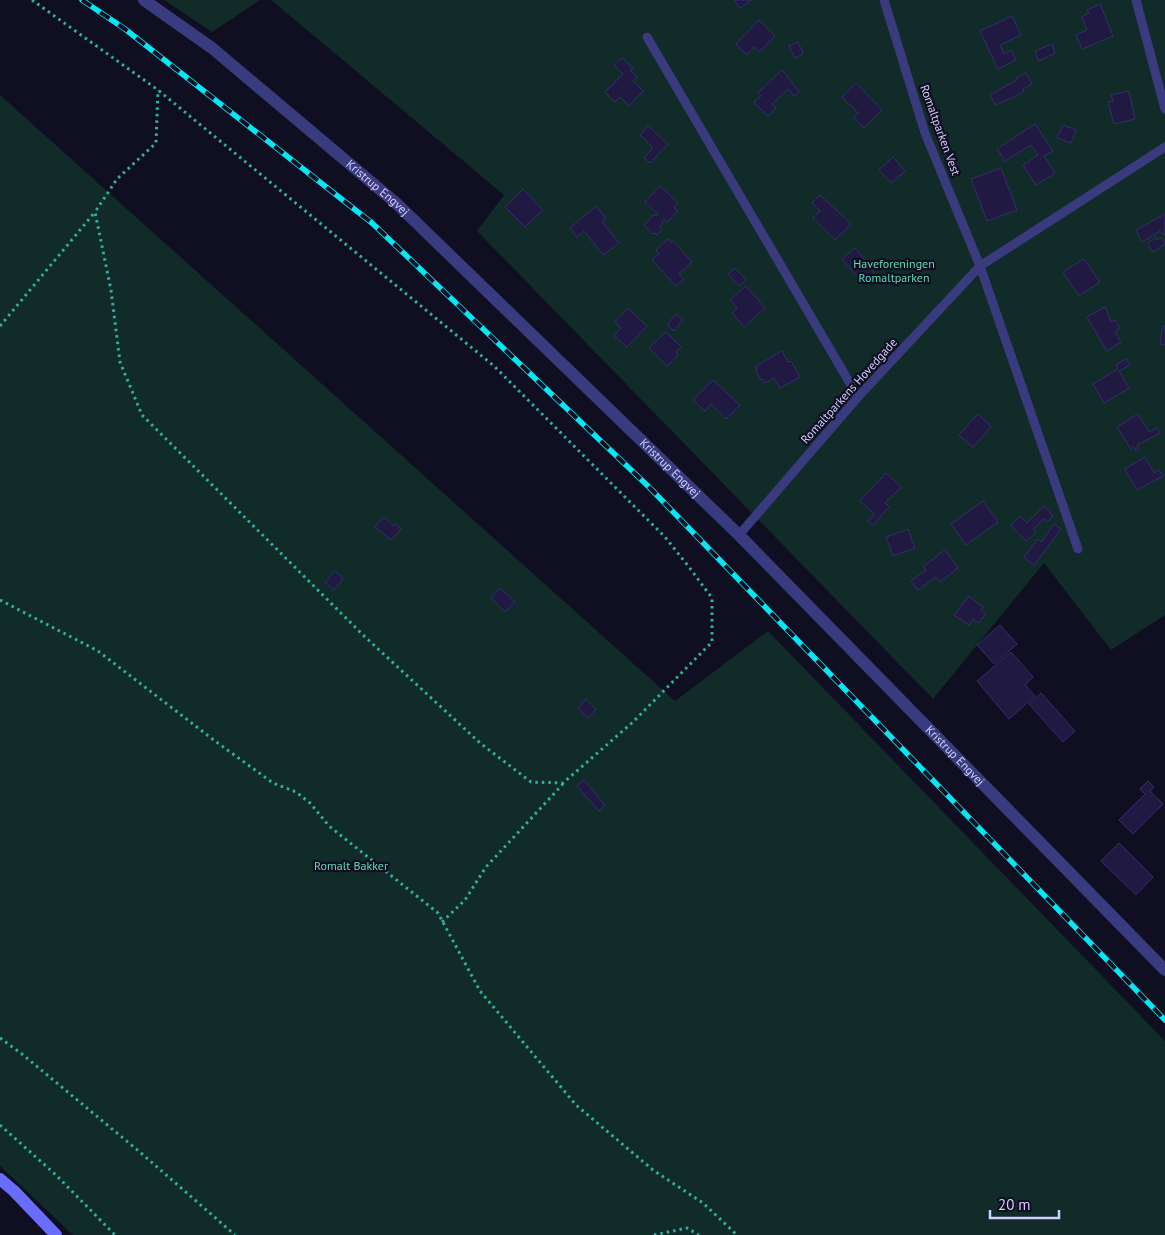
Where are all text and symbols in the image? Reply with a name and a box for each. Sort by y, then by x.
street label: Romaltparken Vest [917,83,964,177]
street label: Kristrup Engvej [343,156,413,219]
park label: Haveforeningen Romaltparken [853,256,935,285]
street label: Romaltparkens Hovedgade [797,335,900,447]
street label: Kristrup Engvej [637,435,704,500]
street label: Kristrup Engvej [923,722,988,788]
park label: Romalt Bakker [314,858,388,873]
scale bar [990,1188,1059,1220]
text: 20 m [998,1195,1031,1214]

